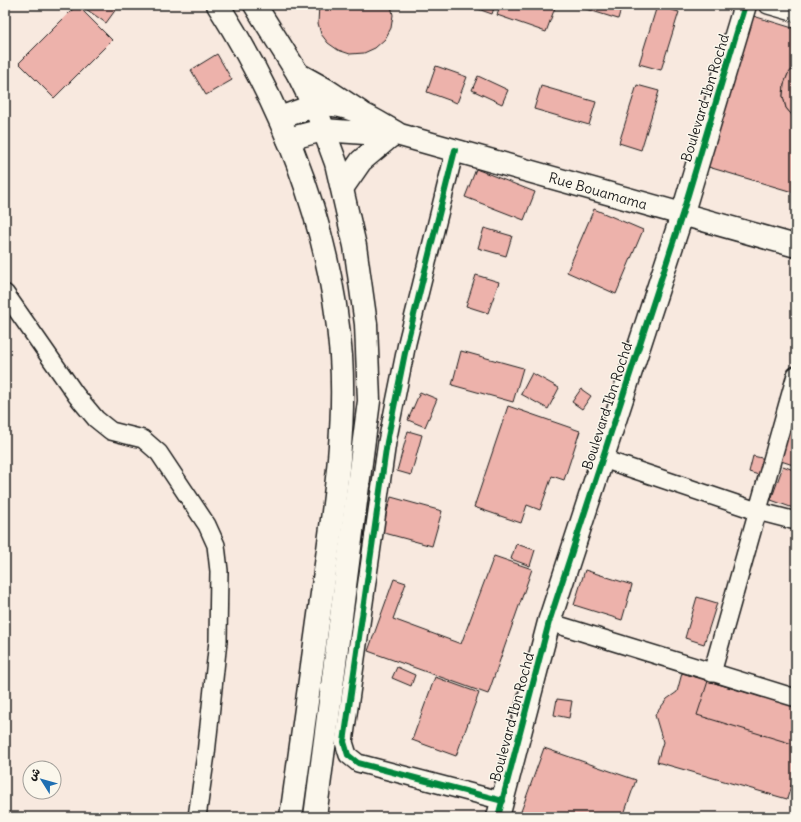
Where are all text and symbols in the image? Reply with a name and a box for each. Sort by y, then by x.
street label: Boulevard Ibn Rochd [677,32,733,164]
street label: Rue Bouamama [547,168,649,214]
street label: Boulevard Ibn Rochd [578,340,636,472]
street label: Boulevard Ibn Rochd [486,650,538,784]
north arrow [22,760,62,800]
text: ش [25,765,43,783]

